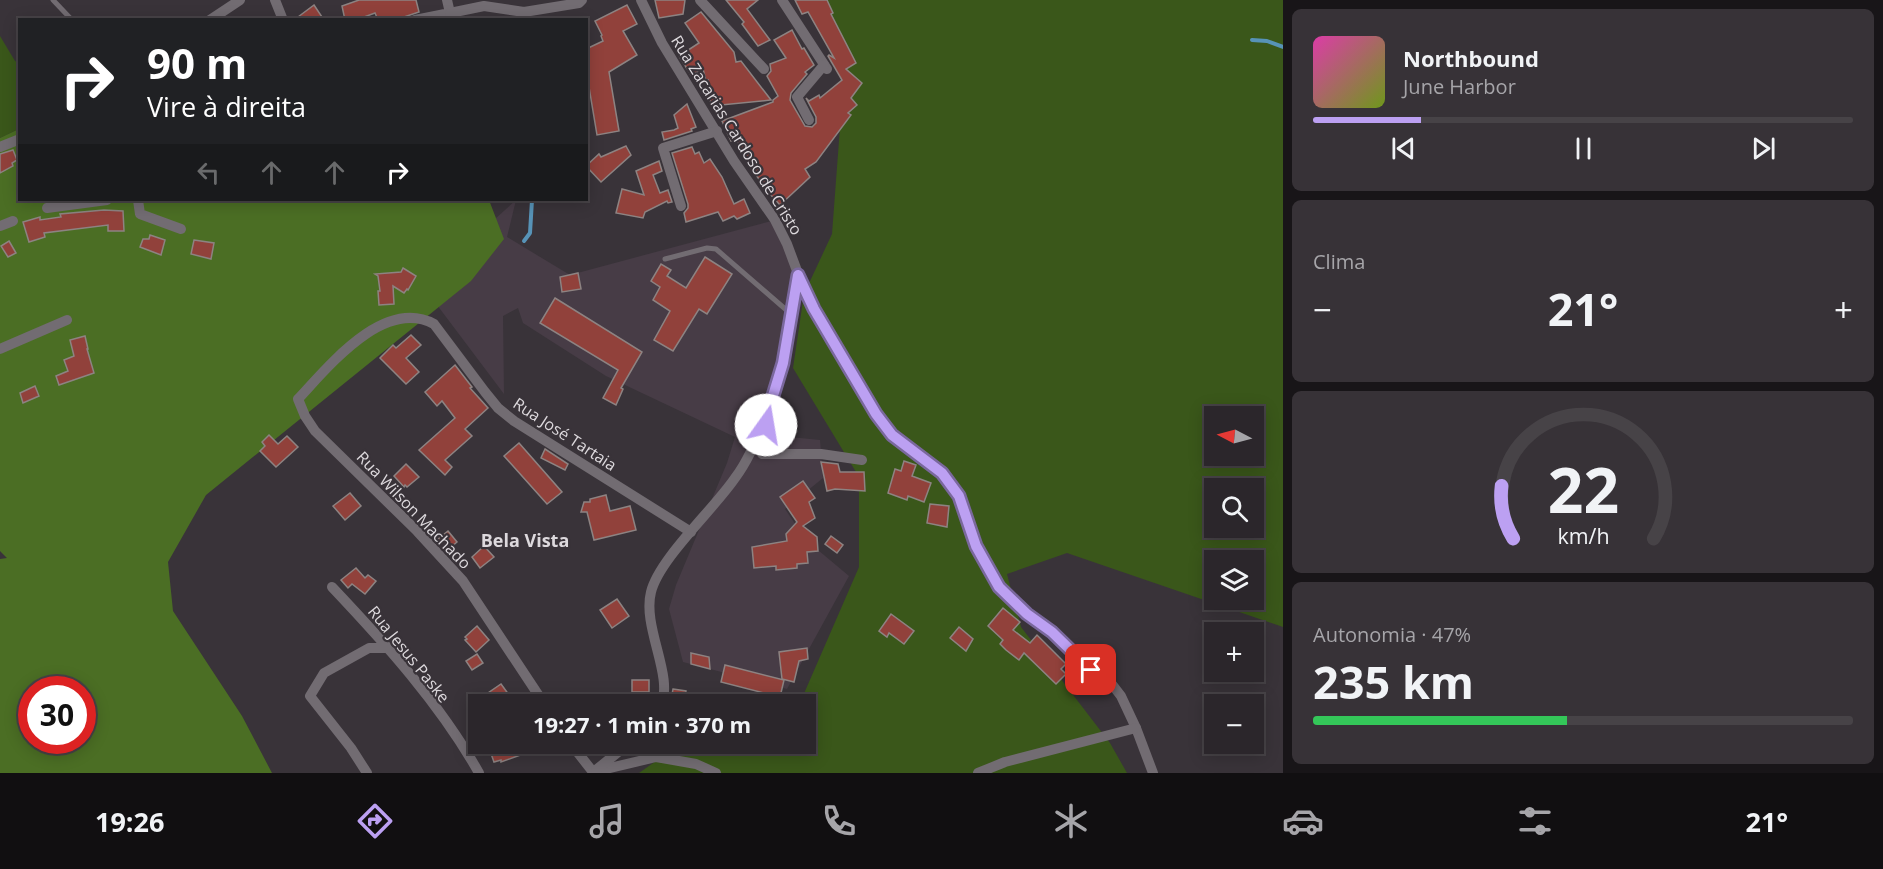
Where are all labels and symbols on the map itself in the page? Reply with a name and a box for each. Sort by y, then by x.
street label: Rua Zacarias Cardoso de Cristo [666,31,808,239]
street label: Rua José Tartaia [509,392,621,476]
position arrow [734,393,798,457]
north arrow [1204,406,1264,466]
street label: Rua Wilson Machado [352,446,476,574]
district label: Bela Vista [481,528,569,552]
street label: Rua Jesus Paske [363,601,455,707]
pin [1065,644,1116,695]
speed limit sign: 30 [18,676,96,754]

